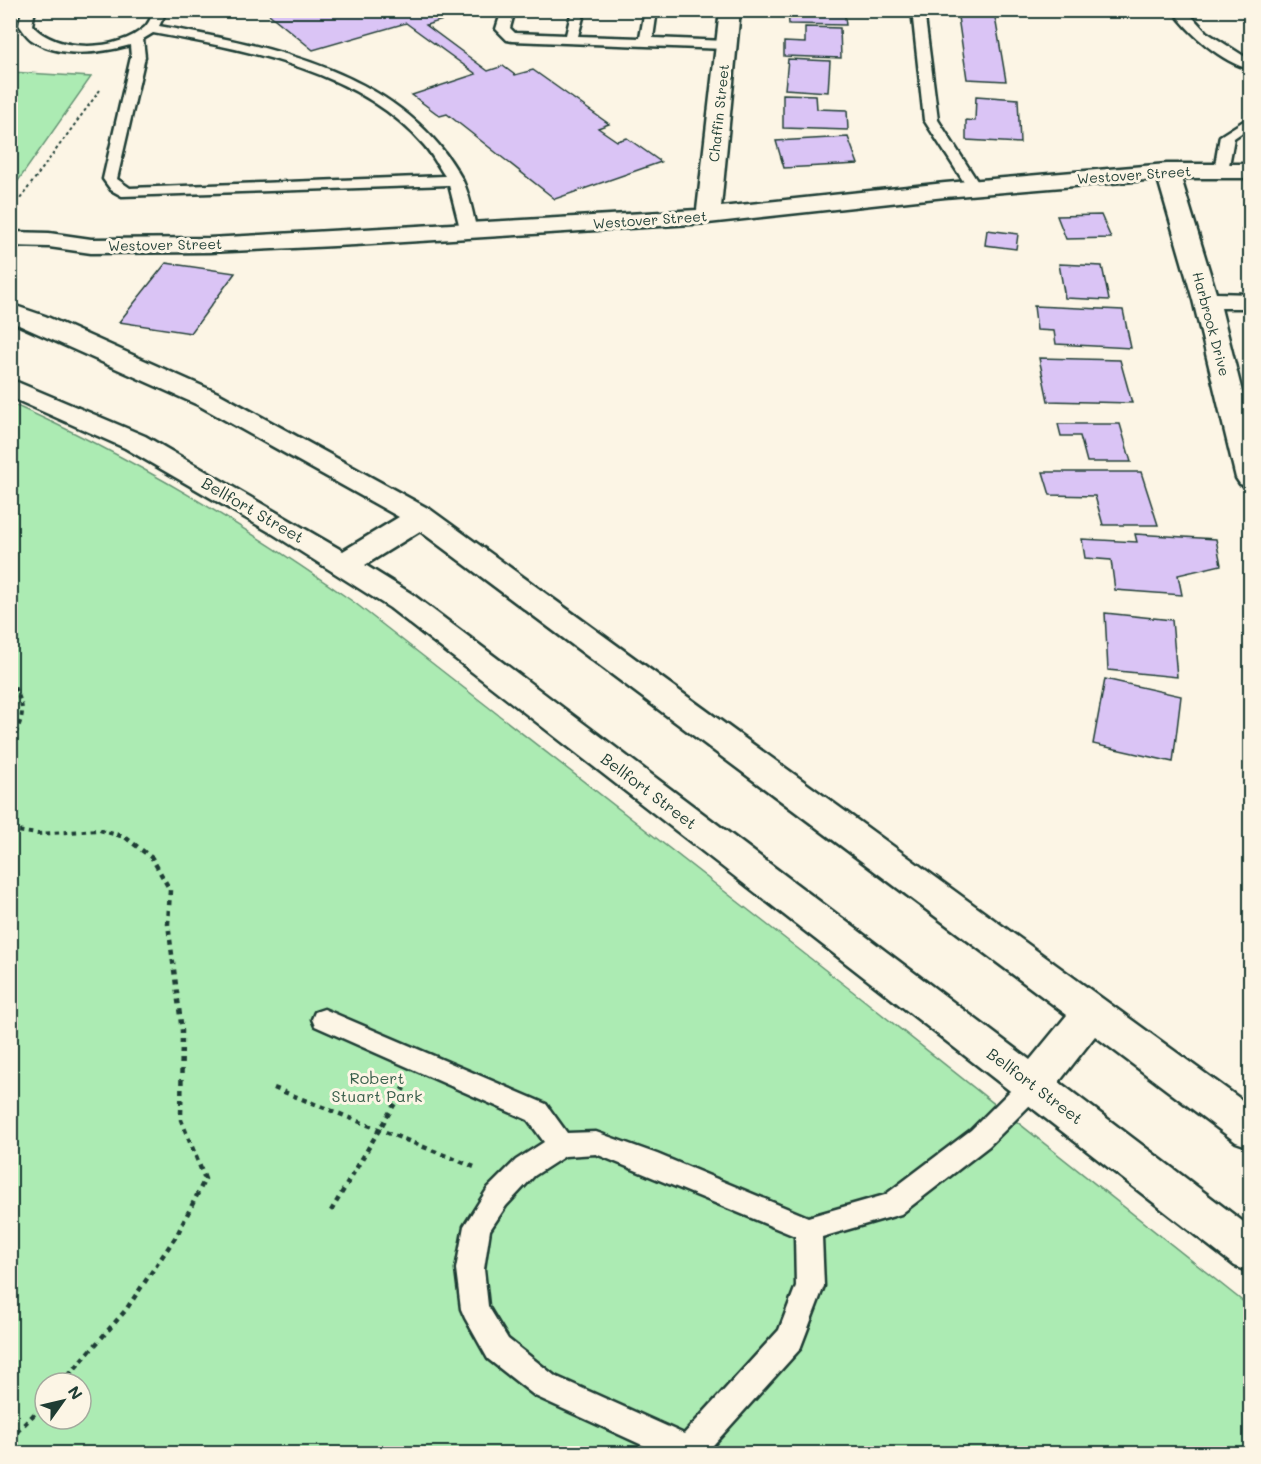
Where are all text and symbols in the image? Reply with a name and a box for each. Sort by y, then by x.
street label: Chaffin Street [704,63,733,163]
street label: Westover Street [1076,161,1192,188]
street label: Westover Street [592,206,708,233]
street label: Westover Street [108,234,222,255]
street label: Harbrook Drive [1188,270,1235,378]
street label: Bellfort Street [198,472,308,547]
street label: Bellfort Street [597,748,701,834]
street label: Bellfort Street [983,1043,1087,1129]
park label: Robert Stuart Park [331,1067,423,1106]
north arrow [33,1371,93,1431]
text: N [64,1381,88,1403]

